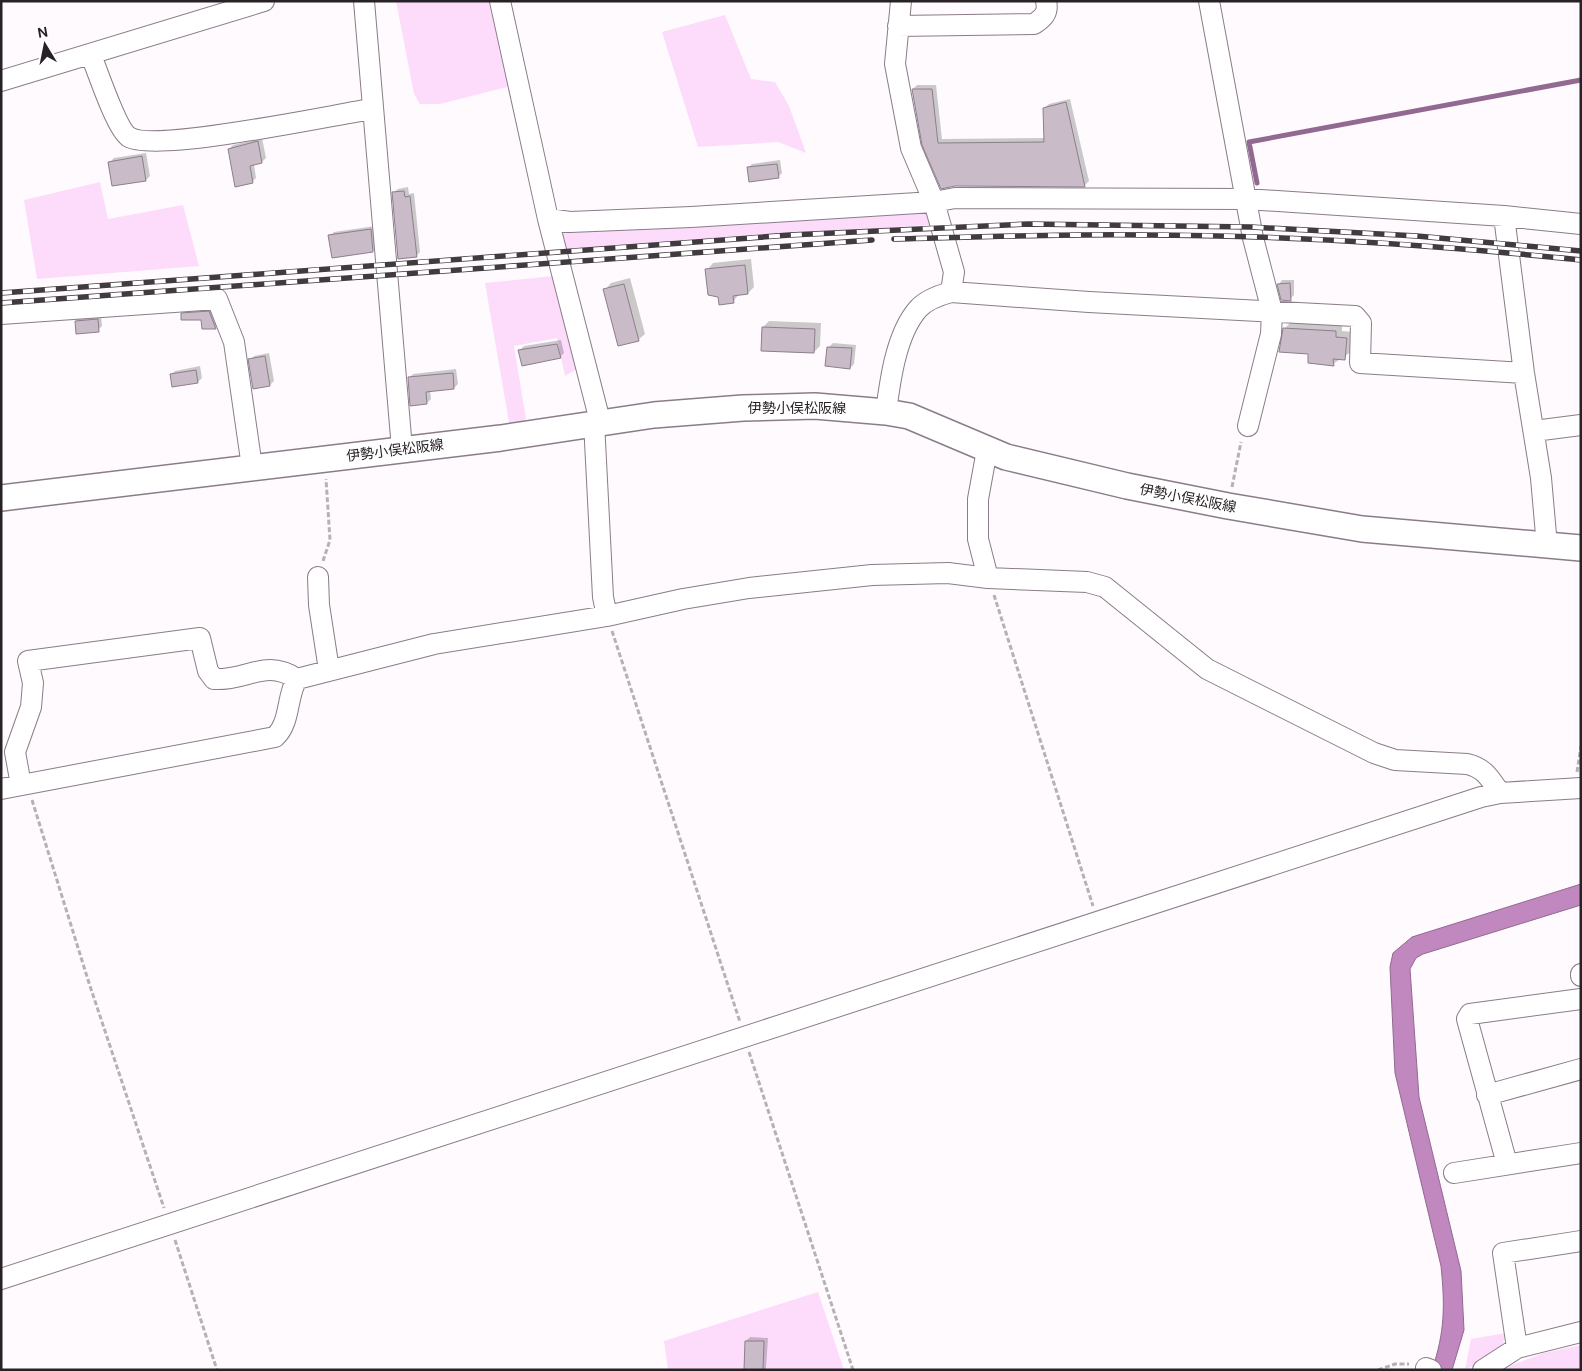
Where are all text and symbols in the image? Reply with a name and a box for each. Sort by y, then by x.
north arrow [20,20,70,70]
text: N [36,22,49,42]
street label: 伊勢小俣松阪線 [748,399,846,417]
street label: 伊勢小俣松阪線 [345,435,445,465]
street label: 伊勢小俣松阪線 [1138,480,1238,516]

